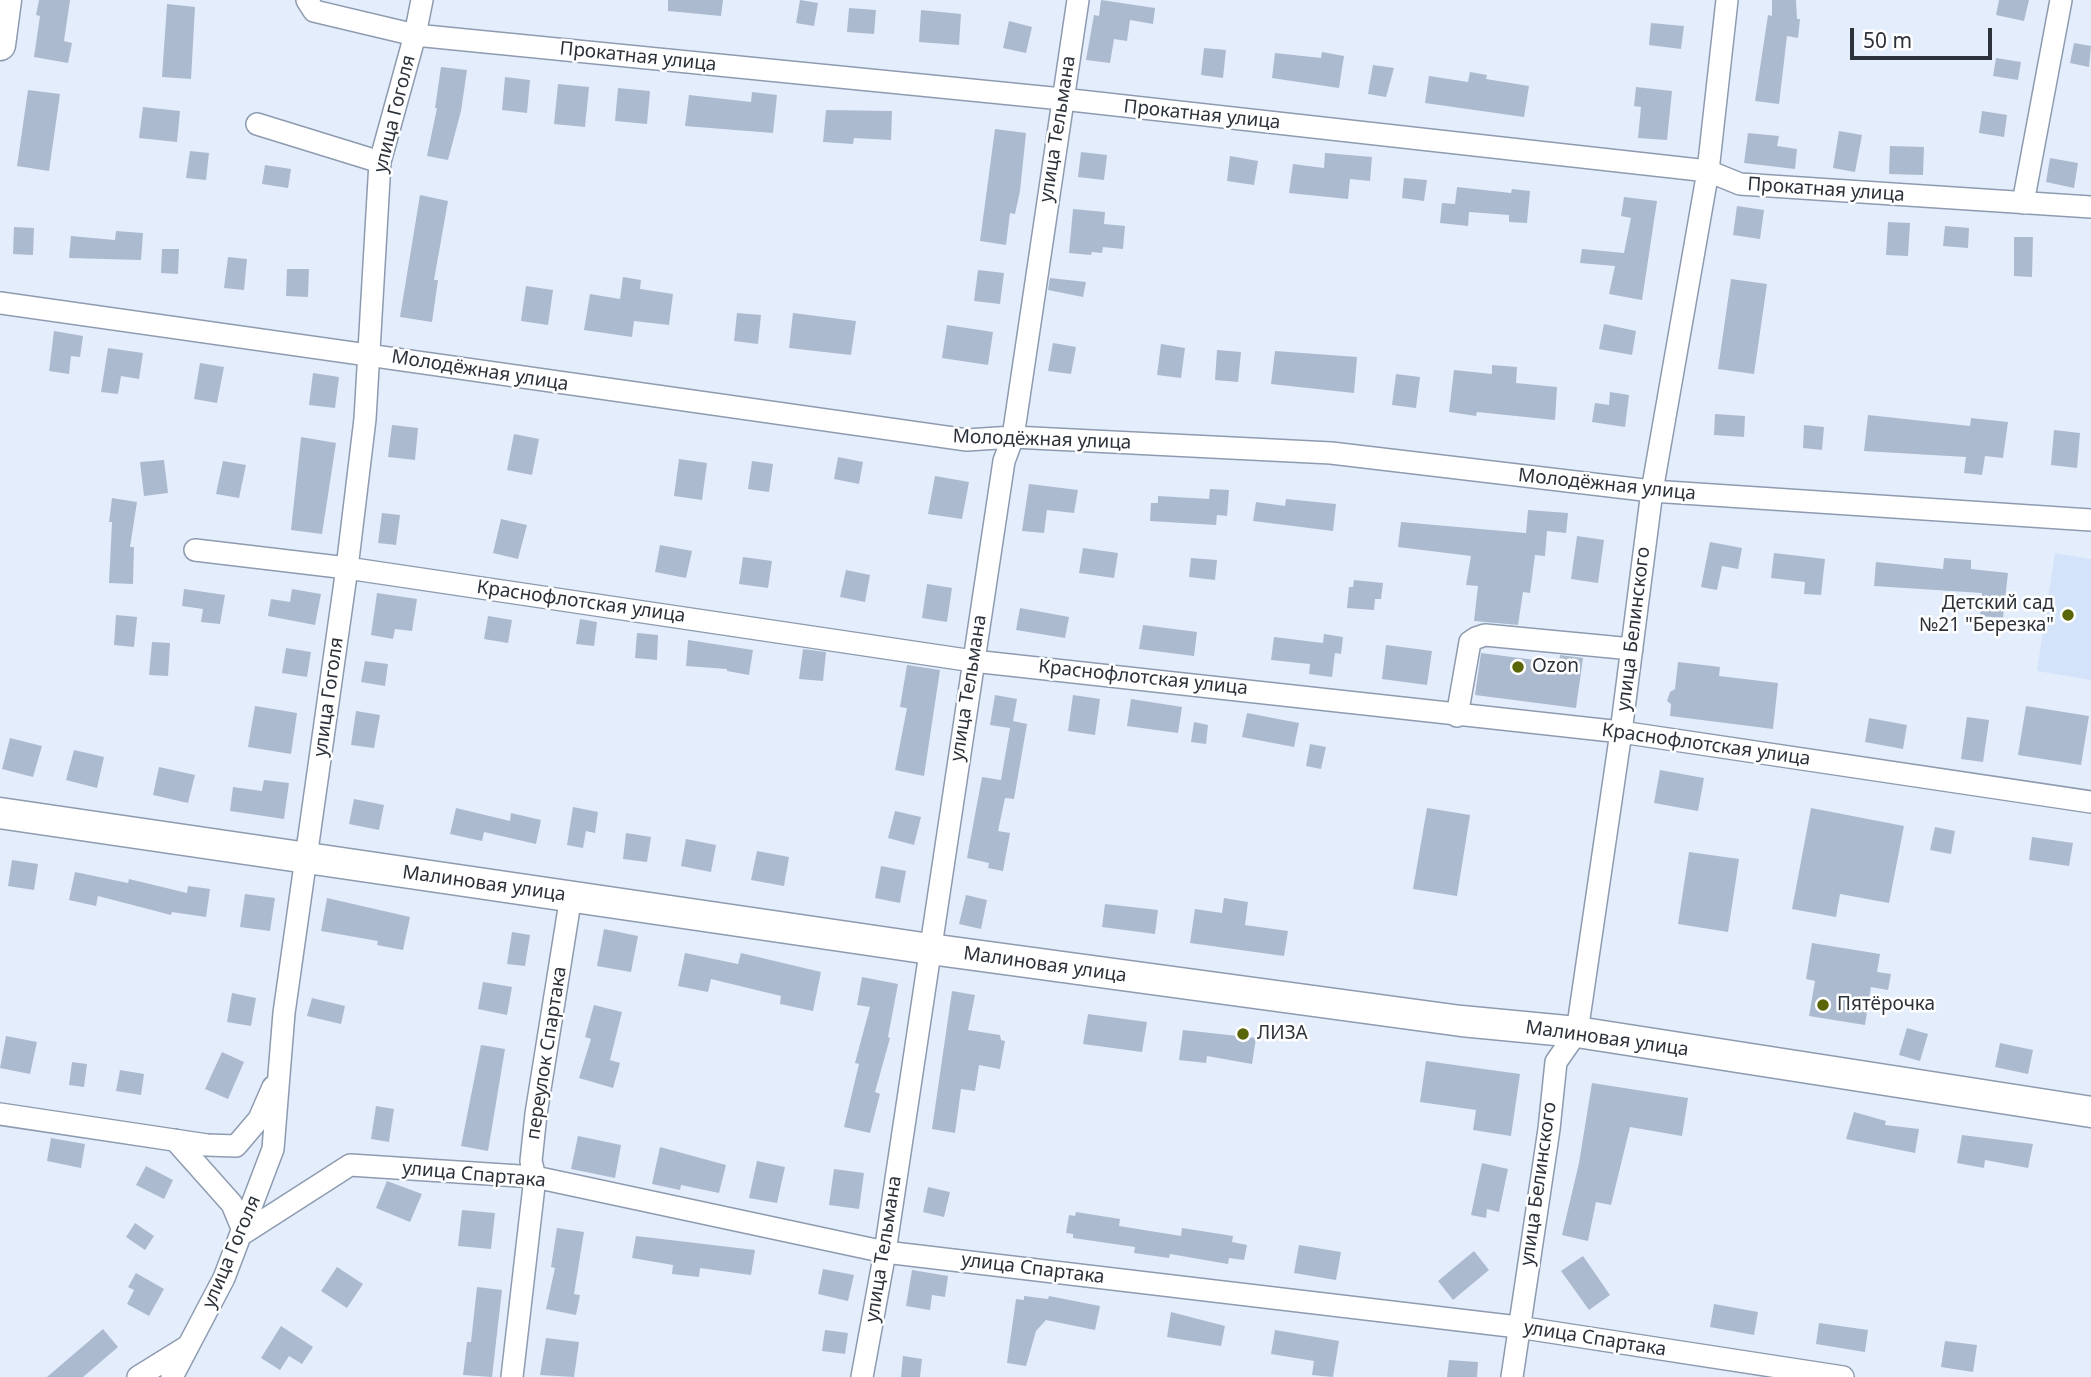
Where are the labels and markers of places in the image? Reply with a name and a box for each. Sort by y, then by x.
place label: Детский сад №21 "Березка" [1919,593,2054,637]
marker: Детский сад №21 "Березка" [2060,607,2076,623]
place label: Ozon [1532,656,1579,678]
marker: Ozon [1510,659,1526,675]
place label: Пятёрочка [1837,994,1935,1016]
marker: Пятёрочка [1815,997,1831,1013]
place label: ЛИЗА [1257,1023,1308,1045]
marker: ЛИЗА [1235,1026,1251,1042]

